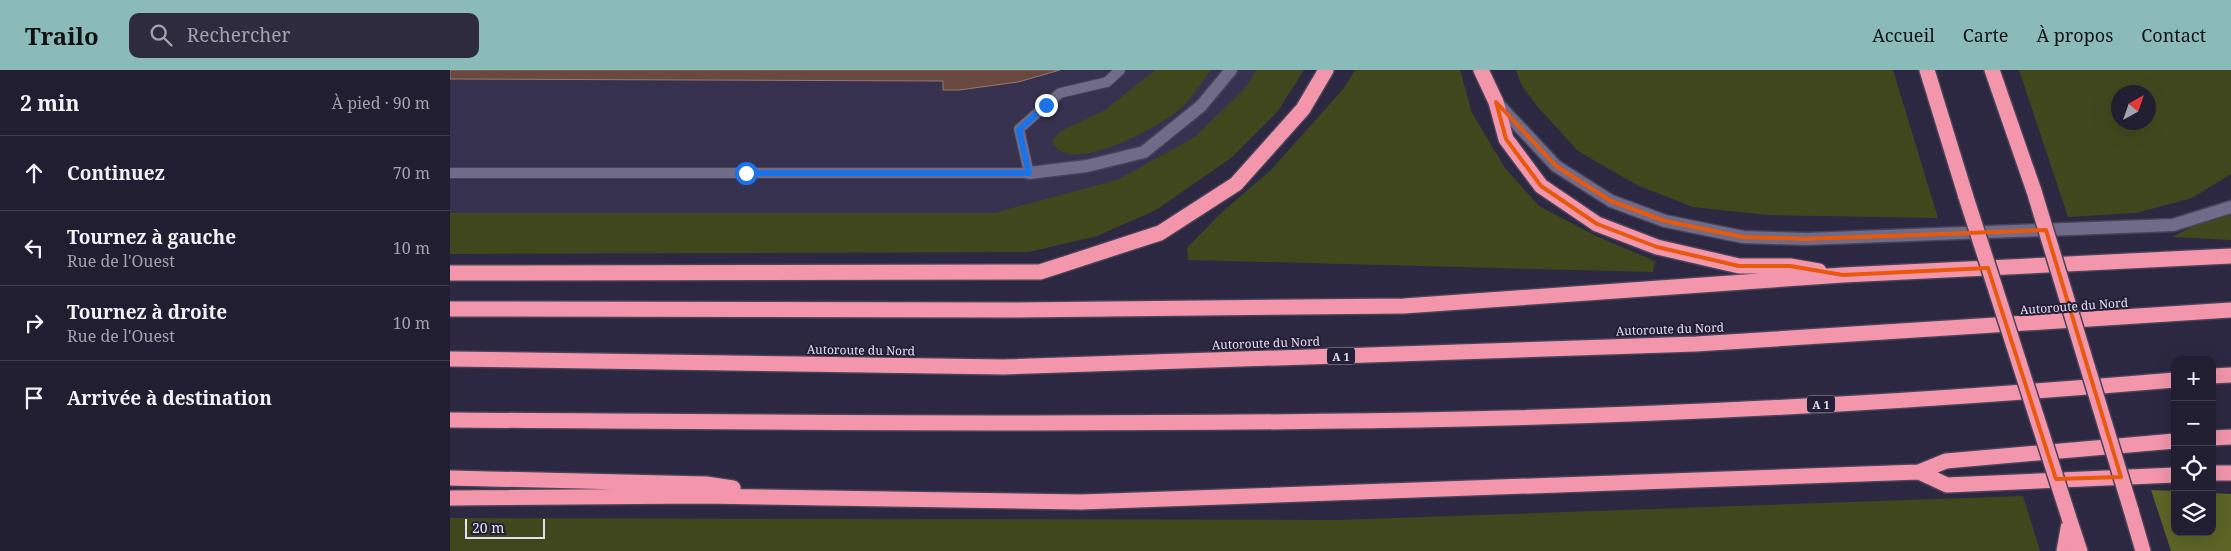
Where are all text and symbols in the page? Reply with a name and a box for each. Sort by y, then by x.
search box [129,13,479,58]
text: Trailo [25,19,99,52]
icon: search [147,21,175,49]
text: Rechercher [187,22,290,48]
text: Accueil [1872,23,1935,47]
text: Carte [1963,23,2008,47]
text: À propos [2036,23,2113,47]
text: Contact [2141,23,2206,47]
north arrow [2111,85,2156,130]
text: 2 min [20,89,79,117]
text: À pied · 90 m [332,92,430,114]
route end [1035,94,1058,117]
icon: ahead [20,159,48,187]
text: Continuez [67,160,165,186]
text: 70 m [393,162,430,184]
route start [735,162,758,185]
text: Tournez à gauche [67,224,236,250]
icon: left [20,234,48,262]
text: 10 m [393,237,430,259]
text: Rue de l'Ouest [67,250,175,272]
street label: Autoroute du Nord [2019,294,2129,318]
text: Tournez à droite [67,299,227,325]
icon: right [20,309,48,337]
text: 10 m [393,312,430,334]
street label: Autoroute du Nord [1616,319,1725,339]
text: Rue de l'Ouest [67,325,175,347]
street label: Autoroute du Nord [1212,333,1321,353]
street label: Autoroute du Nord [807,341,916,359]
road number: A 1 [1327,348,1355,364]
map controls [2171,356,2216,536]
button: + [2171,356,2216,401]
icon: arrive [20,384,48,412]
text: Arrivée à destination [67,385,272,411]
road number: A 1 [1807,396,1835,412]
button: − [2171,401,2216,446]
button: locate [2171,446,2216,491]
button: layers [2171,491,2216,536]
scale bar [465,516,545,539]
text: 20 m [472,518,505,537]

